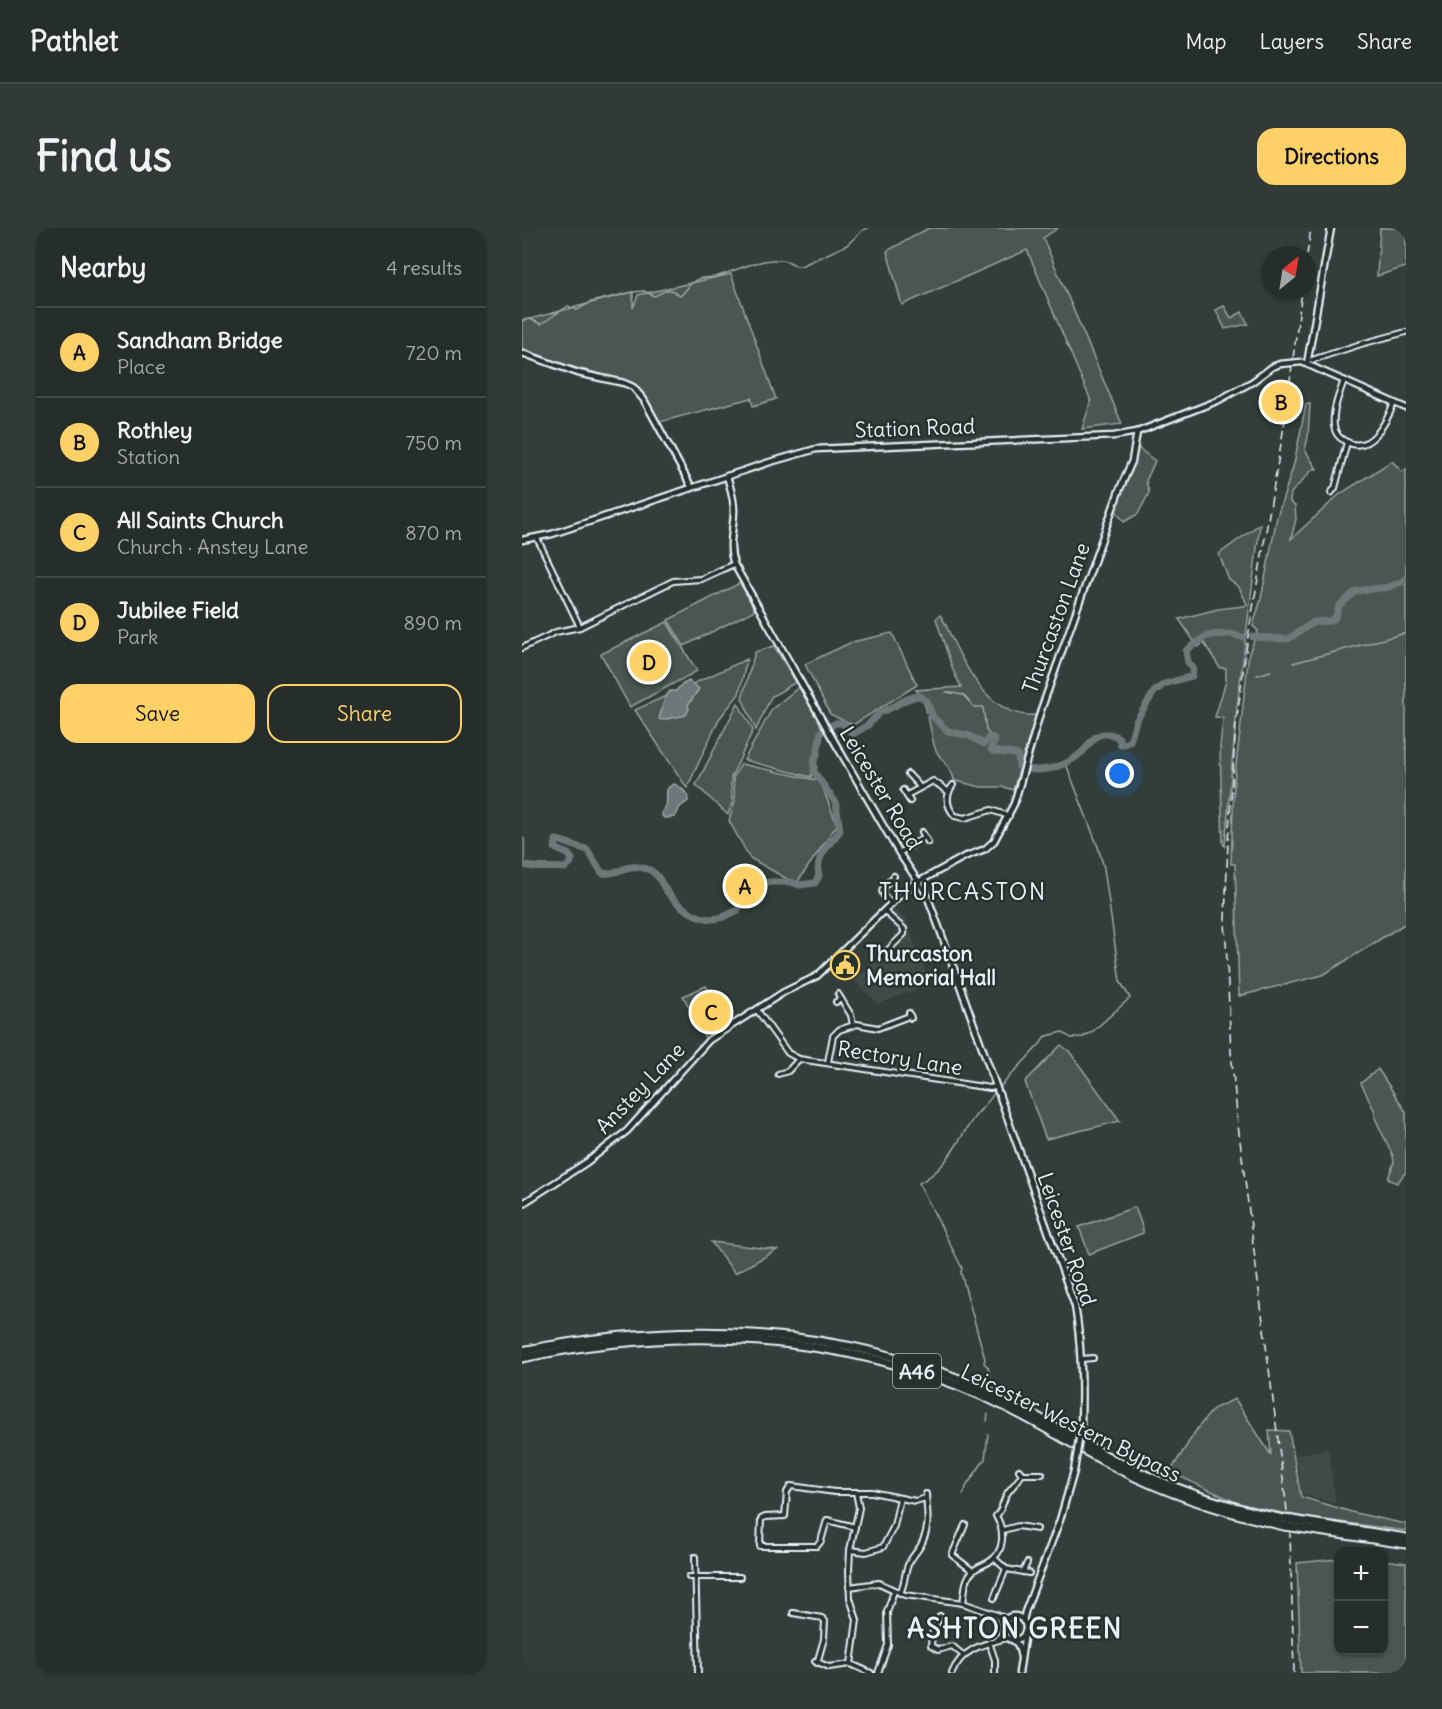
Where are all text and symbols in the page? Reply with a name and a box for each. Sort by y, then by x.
text: Pathlet [30,23,119,59]
text: Map [1186,28,1226,55]
text: Layers [1259,28,1324,55]
text: Share [1357,28,1412,55]
button: Directions [1257,128,1406,185]
text: Find us [36,130,172,182]
north arrow [1262,246,1316,300]
text: Nearby [60,251,146,284]
text: 4 results [386,255,462,280]
text: Sandham Bridge [117,326,283,354]
text: A [73,340,86,365]
text: 720 m [406,340,462,365]
text: Place [117,354,165,379]
pin: B [1262,380,1300,424]
street label: Station Road [854,412,976,444]
text: Rothley [117,416,192,444]
text: B [73,430,86,455]
text: 750 m [405,430,462,455]
text: Station [117,444,180,469]
text: All Saints Church [117,506,284,534]
text: C [73,520,86,545]
text: 870 m [405,520,462,545]
text: Church · Anstey Lane [117,534,308,559]
street label: Thurcaston Lane [1016,539,1096,697]
text: Jubilee Field [117,596,239,624]
text: D [72,610,87,635]
text: 890 m [404,610,462,635]
text: Park [117,624,158,649]
pin: D [630,640,668,684]
button: Save [60,684,255,743]
button: Share [267,684,462,743]
street label: Leicester Road [834,721,928,855]
your location [1105,759,1134,788]
pin: A [726,864,764,908]
district label: THURCASTON [879,876,1047,906]
place label: Thurcaston Memorial Hall [866,940,996,991]
public building icon: Thurcaston Memorial Hall [829,949,861,981]
pin: C [692,990,730,1034]
street label: Rectory Lane [836,1035,964,1081]
street label: Anstey Lane [590,1037,690,1139]
street label: Leicester Road [1032,1169,1102,1309]
road number: A46 [893,1354,941,1388]
street label: Leicester Western Bypass [957,1358,1185,1488]
map controls [1334,1547,1388,1655]
button: + [1334,1547,1388,1601]
button: − [1334,1601,1388,1655]
district label: ASHTON GREEN [907,1611,1123,1645]

